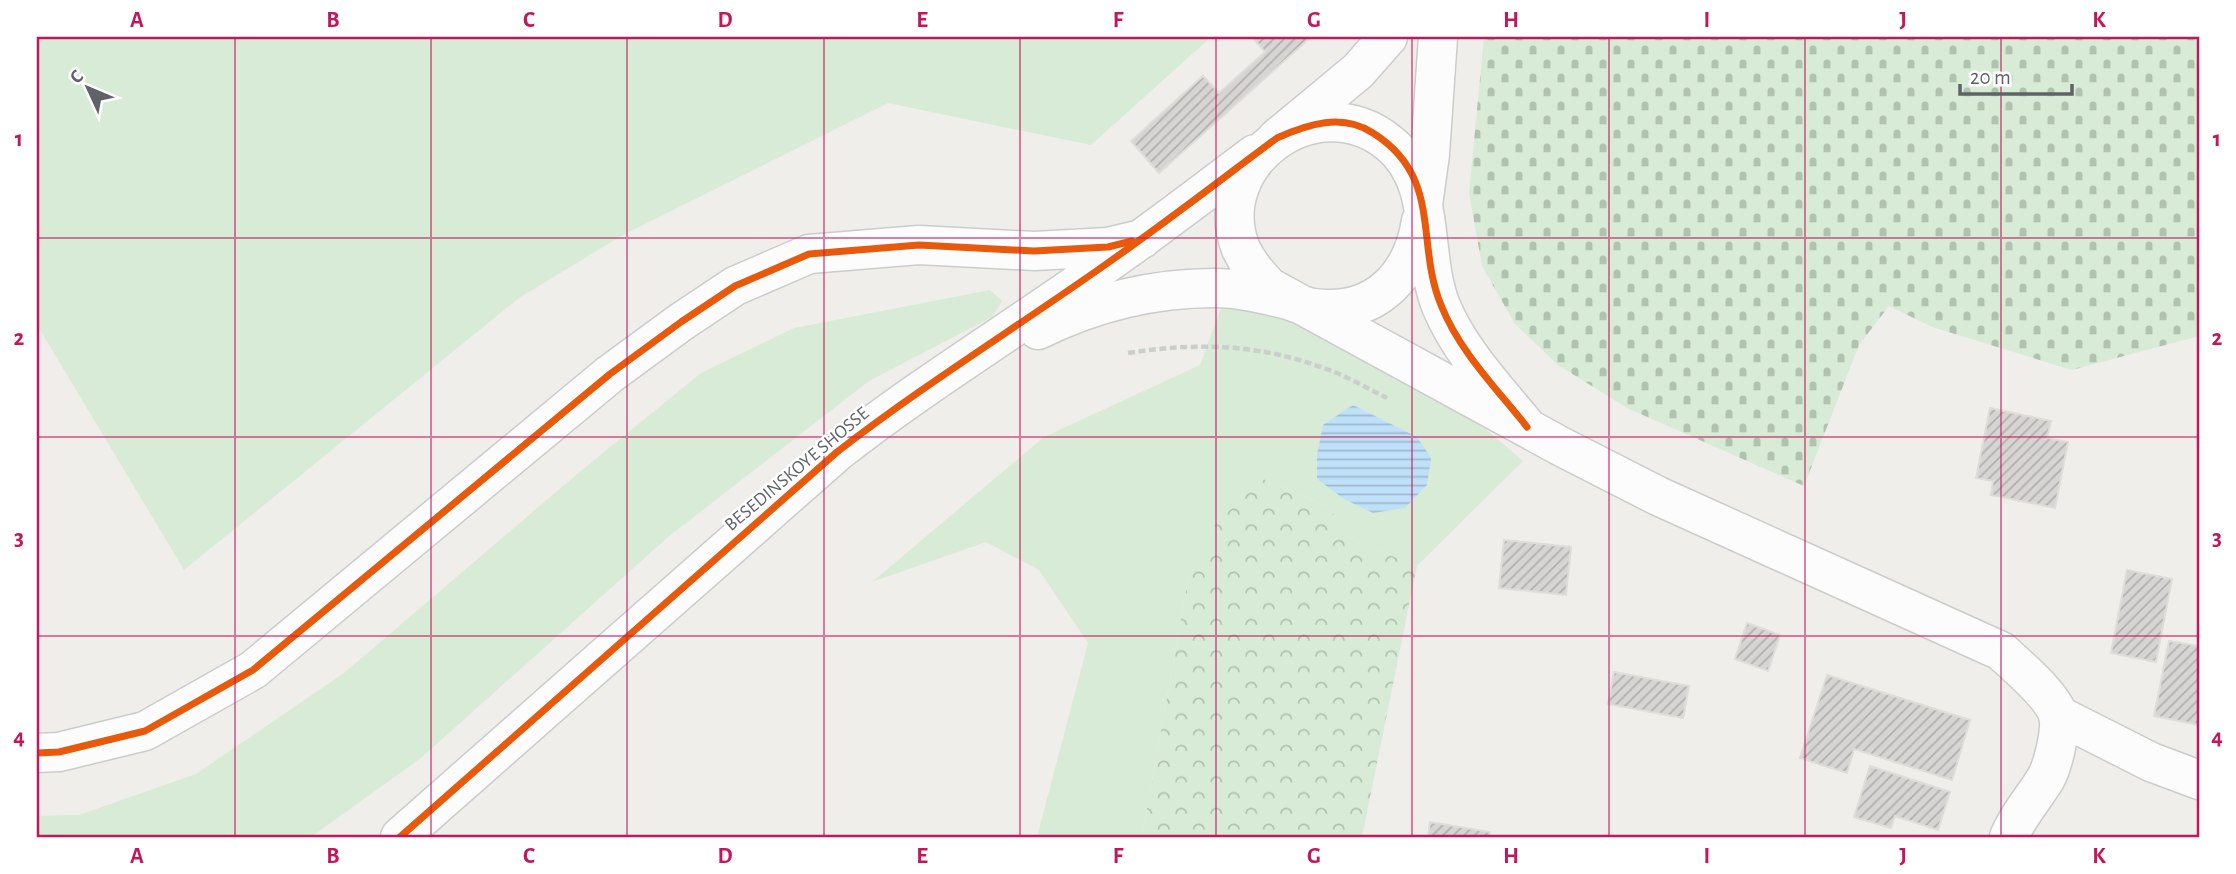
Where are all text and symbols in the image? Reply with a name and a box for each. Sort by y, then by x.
text: A [130,9,144,32]
text: B [326,9,340,32]
text: C [523,9,535,32]
text: D [717,9,733,32]
text: E [916,9,928,32]
text: F [1113,9,1124,32]
text: G [1307,9,1321,32]
text: H [1503,9,1519,32]
text: I [1704,9,1710,32]
text: J [1899,9,1907,32]
text: K [2092,9,2106,32]
north arrow [52,52,122,122]
scale bar [1960,52,2072,96]
text: С [66,67,87,88]
text: 20 m [1970,67,2011,88]
text: 1 [15,128,23,151]
text: 1 [2213,128,2221,151]
text: 2 [14,327,25,350]
text: 2 [2212,327,2223,350]
street label: BESEDINSKOYE SHOSSE [721,404,873,535]
text: 3 [14,527,24,550]
text: 3 [2212,527,2222,550]
text: 4 [13,726,25,749]
text: 4 [2211,726,2223,749]
text: A [130,845,144,868]
text: B [326,845,340,868]
text: C [523,845,535,868]
text: D [717,845,733,868]
text: E [916,845,928,868]
text: F [1113,845,1124,868]
text: G [1307,845,1321,868]
text: H [1503,845,1519,868]
text: I [1704,845,1710,868]
text: J [1899,845,1907,868]
text: K [2092,845,2106,868]

